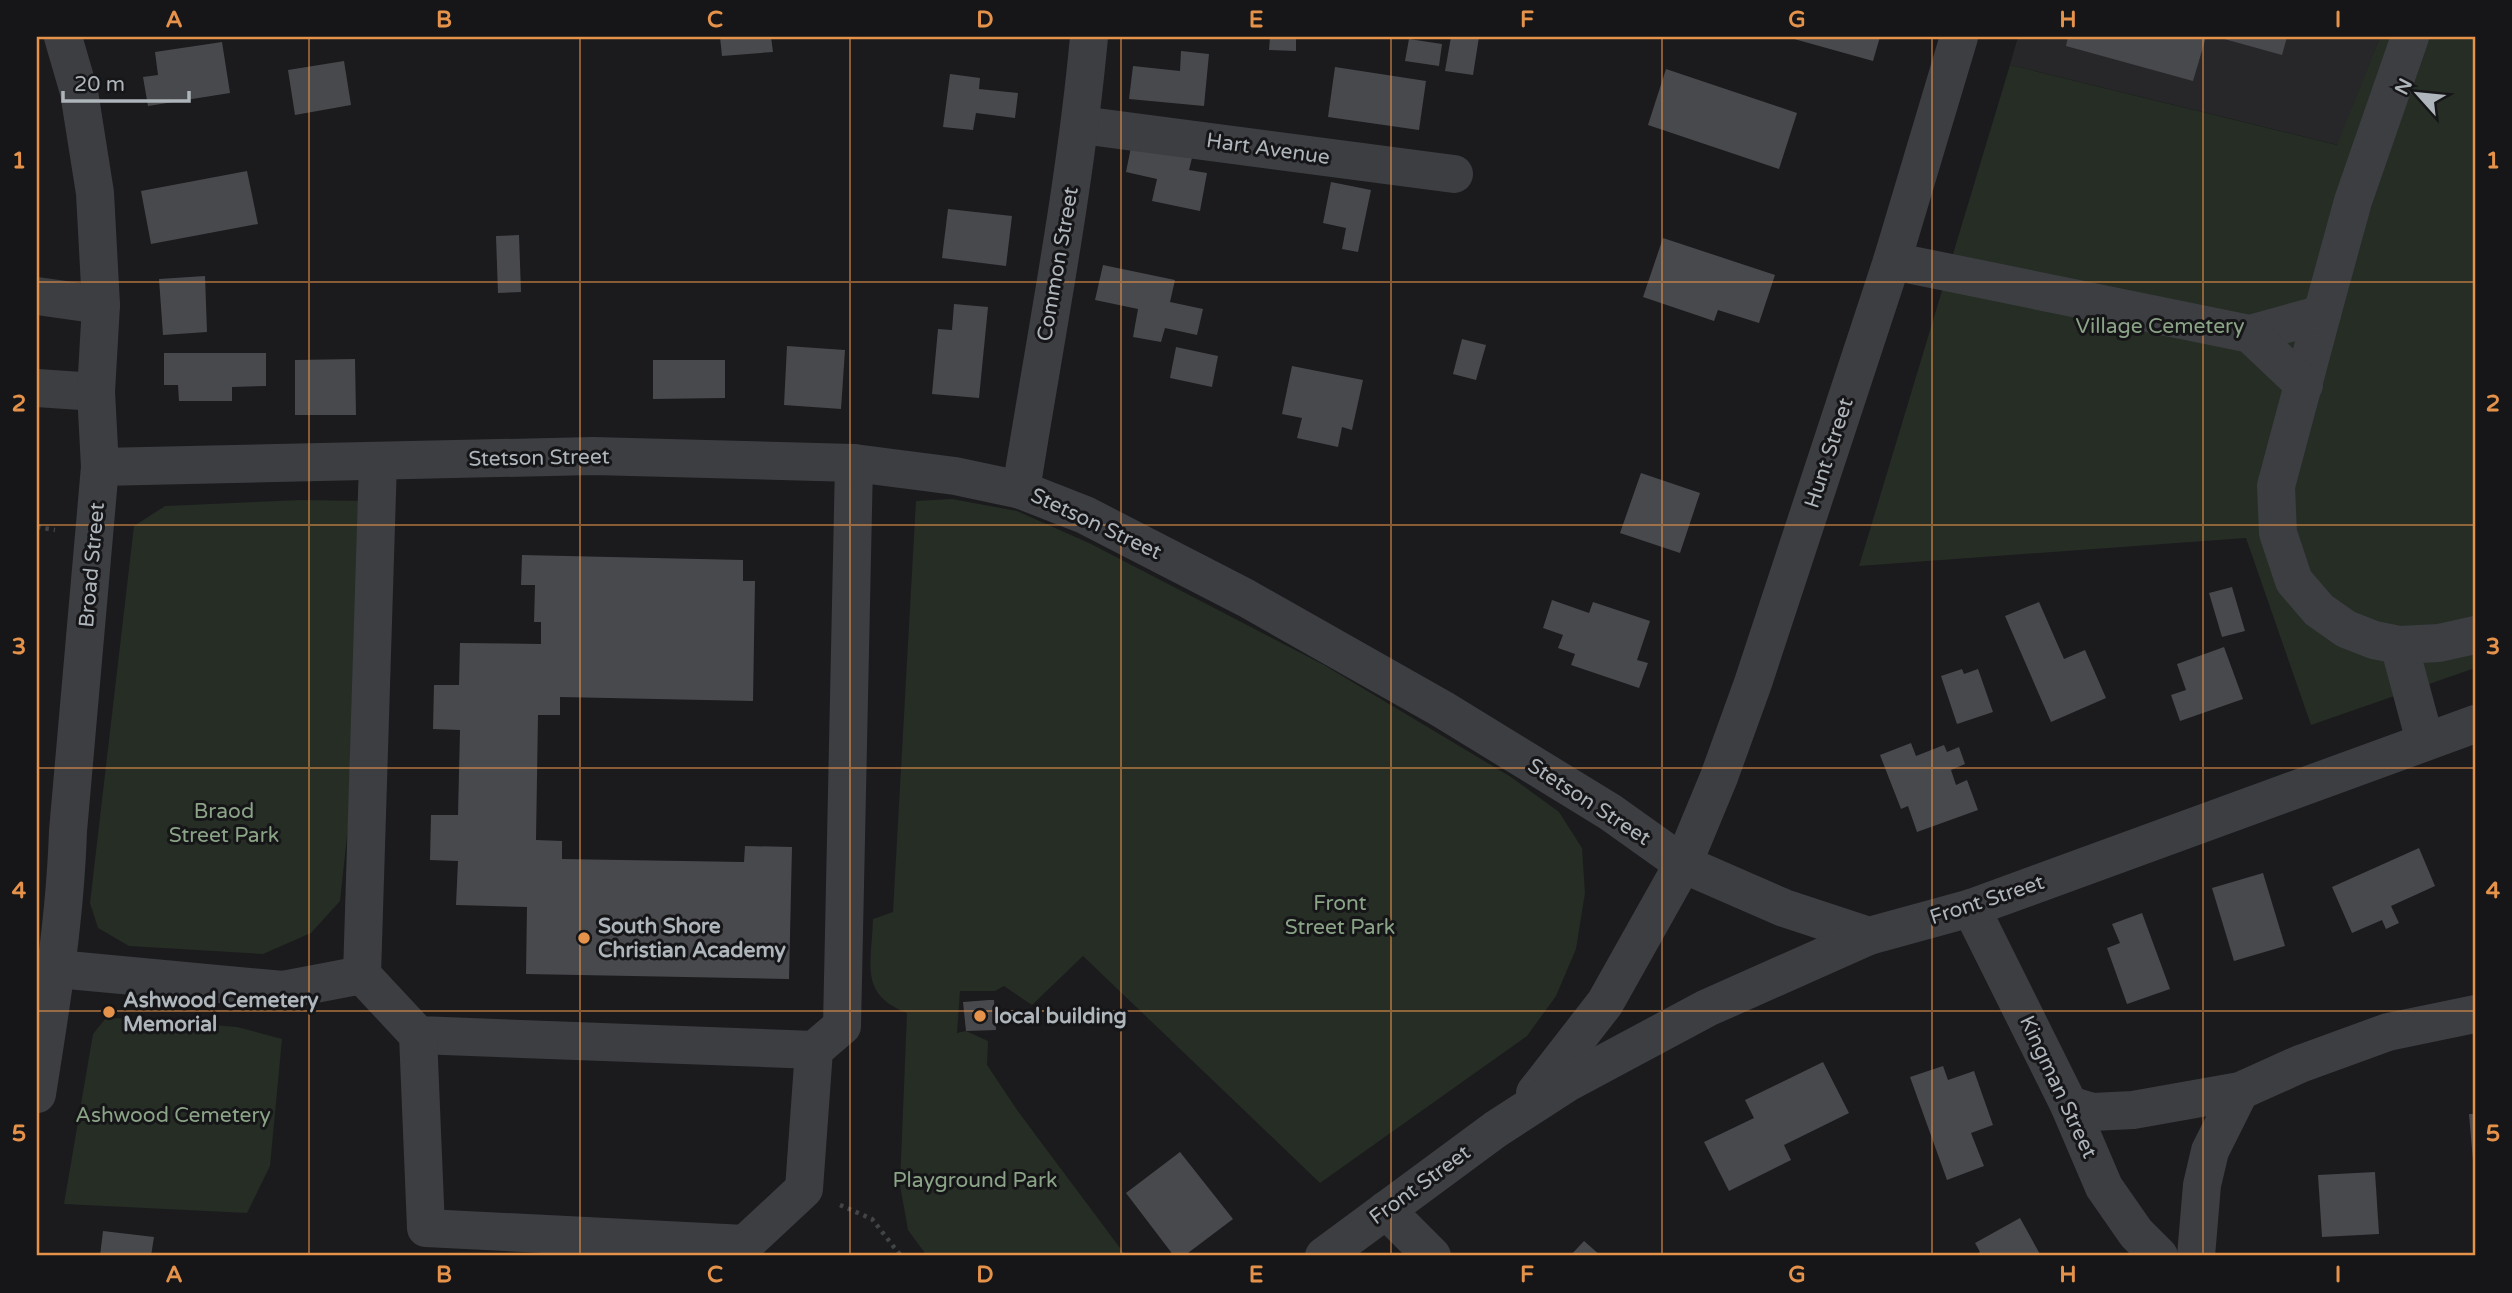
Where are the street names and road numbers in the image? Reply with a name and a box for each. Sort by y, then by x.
street label: Hart Avenue [1205,128,1331,170]
street label: Common Street [1032,185,1084,343]
street label: Hunt Street [1799,395,1859,511]
street label: Stetson Street [468,444,610,472]
street label: Stetson Street [1027,483,1165,565]
street label: Broad Street [74,501,110,629]
street label: Stetson Street [1523,753,1655,851]
street label: Front Street [1927,870,2047,930]
street label: Kingman Street [2014,1012,2102,1162]
street label: Front Street [1365,1140,1475,1230]

